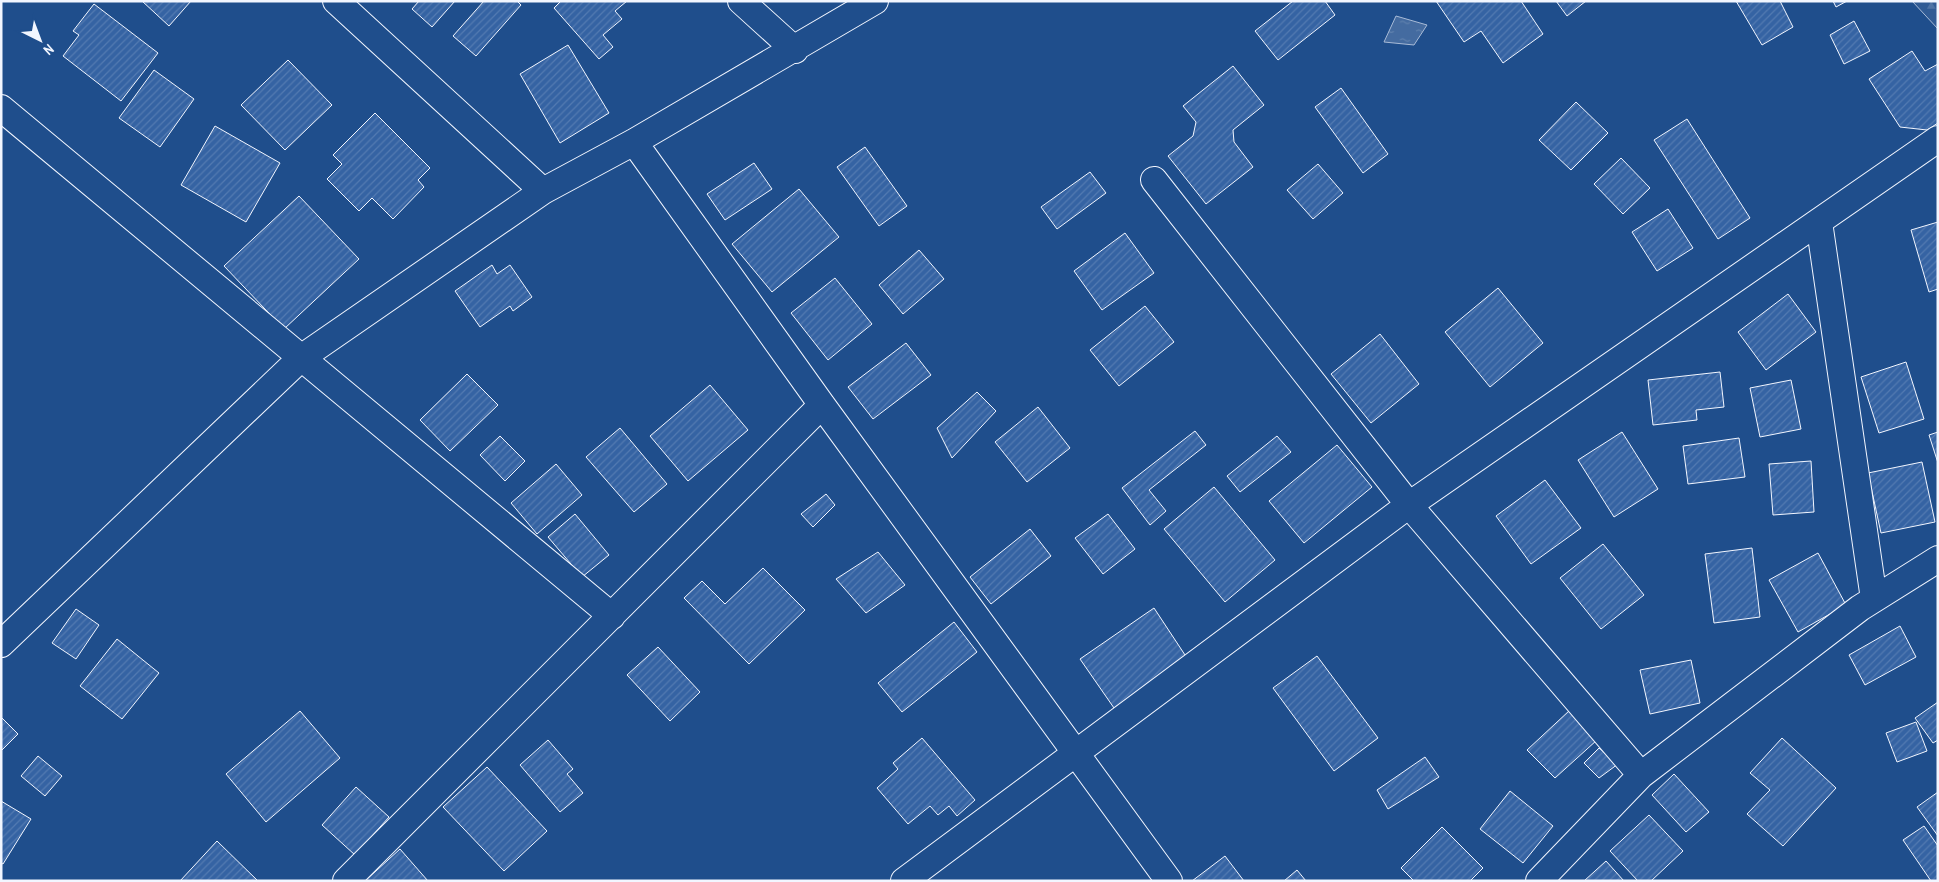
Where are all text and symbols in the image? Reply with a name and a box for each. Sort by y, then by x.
north arrow [15,15,65,65]
text: N [40,40,58,59]

